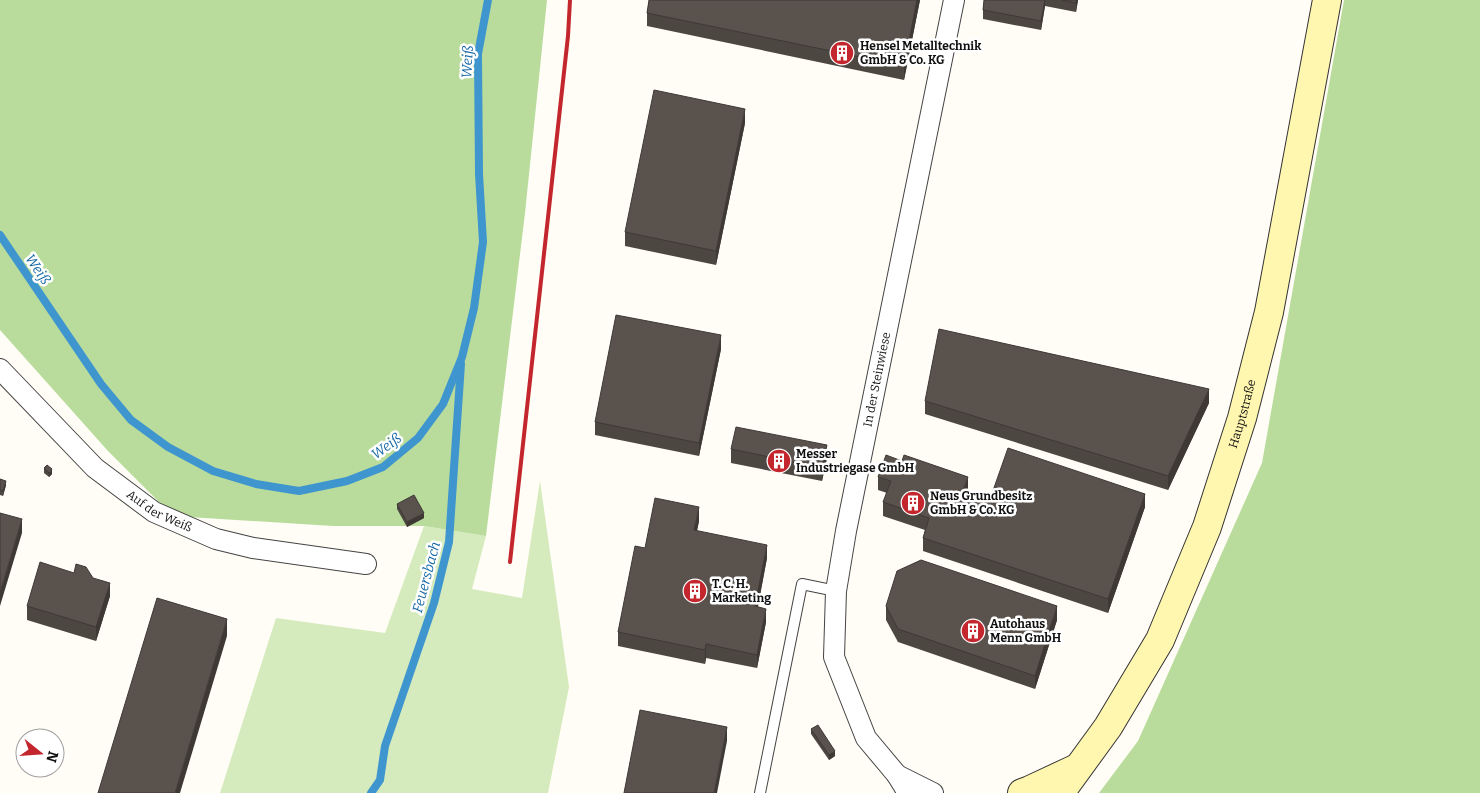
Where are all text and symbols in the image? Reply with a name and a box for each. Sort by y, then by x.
place label: Hensel Metalltechnik GmbH & Co. KG [860,39,982,67]
building icon: Hensel Metalltechnik GmbH & Co. KG [829,40,855,66]
water label: Weiß [458,45,477,79]
water label: Weiß [21,251,54,288]
street label: In der Steinwiese [860,331,893,428]
street label: Hauptstraße [1226,378,1259,450]
water label: Weiß [368,430,405,463]
place label: Messer Industriegase GmbH [796,447,915,475]
building icon: Messer Industriegase GmbH [766,448,792,474]
street label: Auf der Weiß [124,487,194,535]
place label: Neus Grundbesitz GmbH & Co. KG [930,489,1032,517]
building icon: Neus Grundbesitz GmbH & Co. KG [900,490,926,516]
water label: Feuersbach [409,540,444,614]
place label: T. C. H. Marketing [712,577,771,605]
building icon: T. C. H. Marketing [682,578,708,604]
place label: Autohaus Menn GmbH [990,617,1062,645]
building icon: Autohaus Menn GmbH [960,618,986,644]
north arrow [15,728,65,778]
text: N [42,749,62,764]

